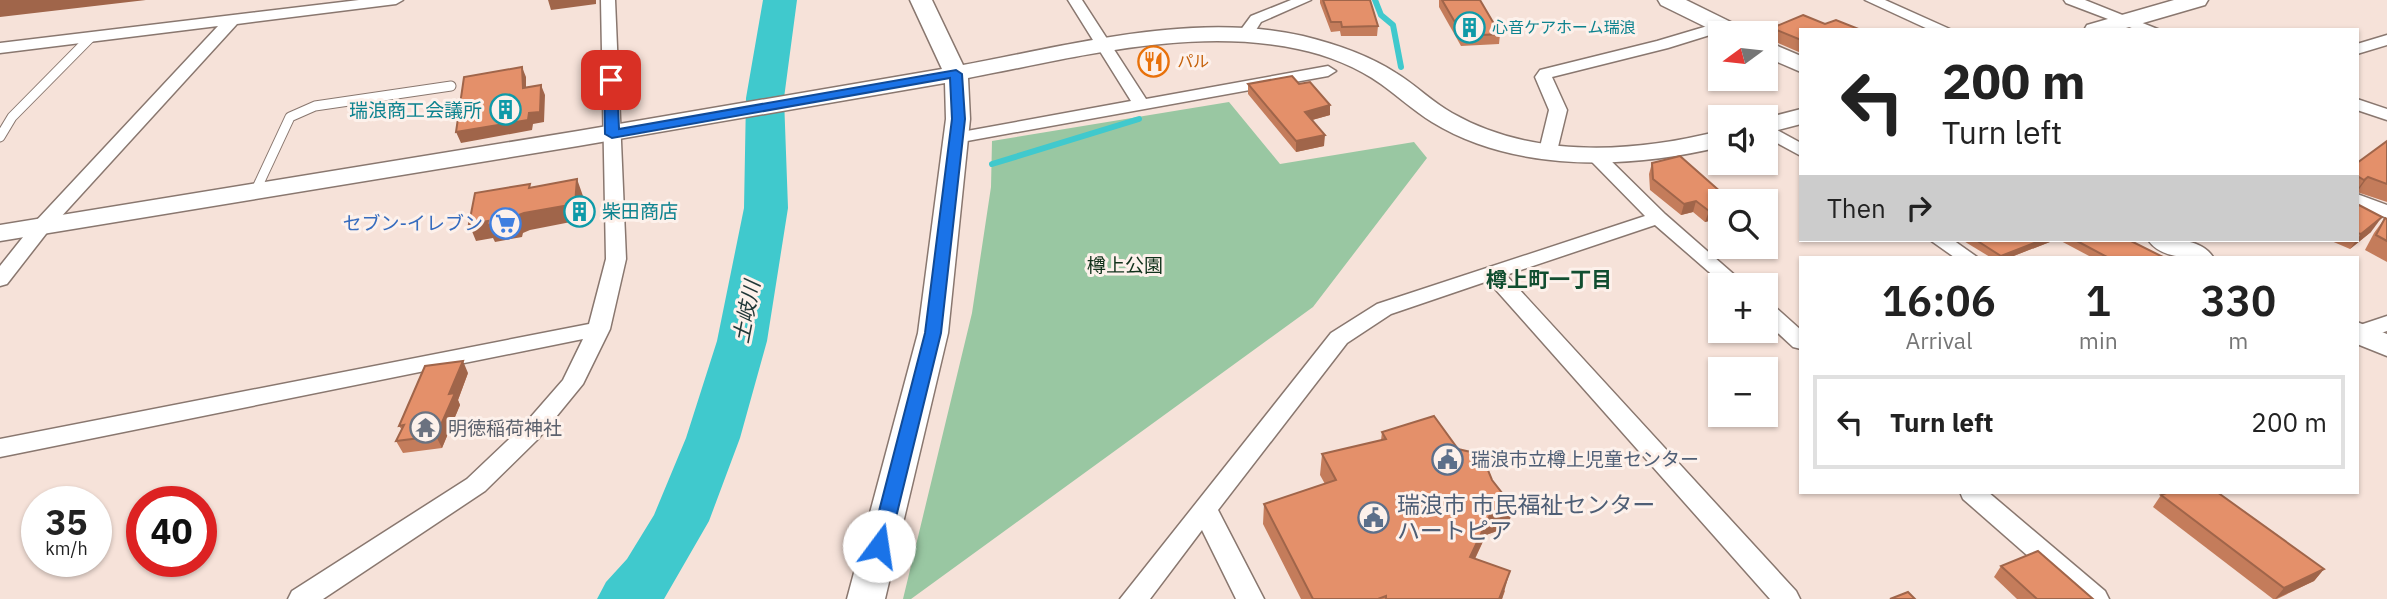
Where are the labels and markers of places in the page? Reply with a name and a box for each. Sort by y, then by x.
building icon: 心音ケアホーム瑞浪 [1452,10,1486,44]
place label: 心音ケアホーム瑞浪 [1492,17,1636,37]
restaurant icon: パル [1137,44,1171,78]
pin [581,50,641,110]
place label: パル [1177,51,1209,71]
building icon: 瑞浪商工会議所 [488,93,522,127]
place label: 瑞浪商工会議所 [349,98,482,122]
building icon: 柴田商店 [562,194,596,228]
place label: 柴田商店 [602,199,678,223]
supermarket icon: セブン-イレブン [489,206,523,240]
place label: セブン-イレブン [342,211,483,235]
temple icon: 明徳稲荷神社 [408,411,442,445]
place label: 明徳稲荷神社 [448,416,562,440]
public building icon: 瑞浪市立樽上児童センター [1431,442,1465,476]
place label: 瑞浪市立樽上児童センター [1471,447,1699,471]
place label: 瑞浪市 市民福祉センター ハートピア [1397,489,1655,545]
public building icon: 瑞浪市 市民福祉センター ハートピア [1357,501,1391,535]

